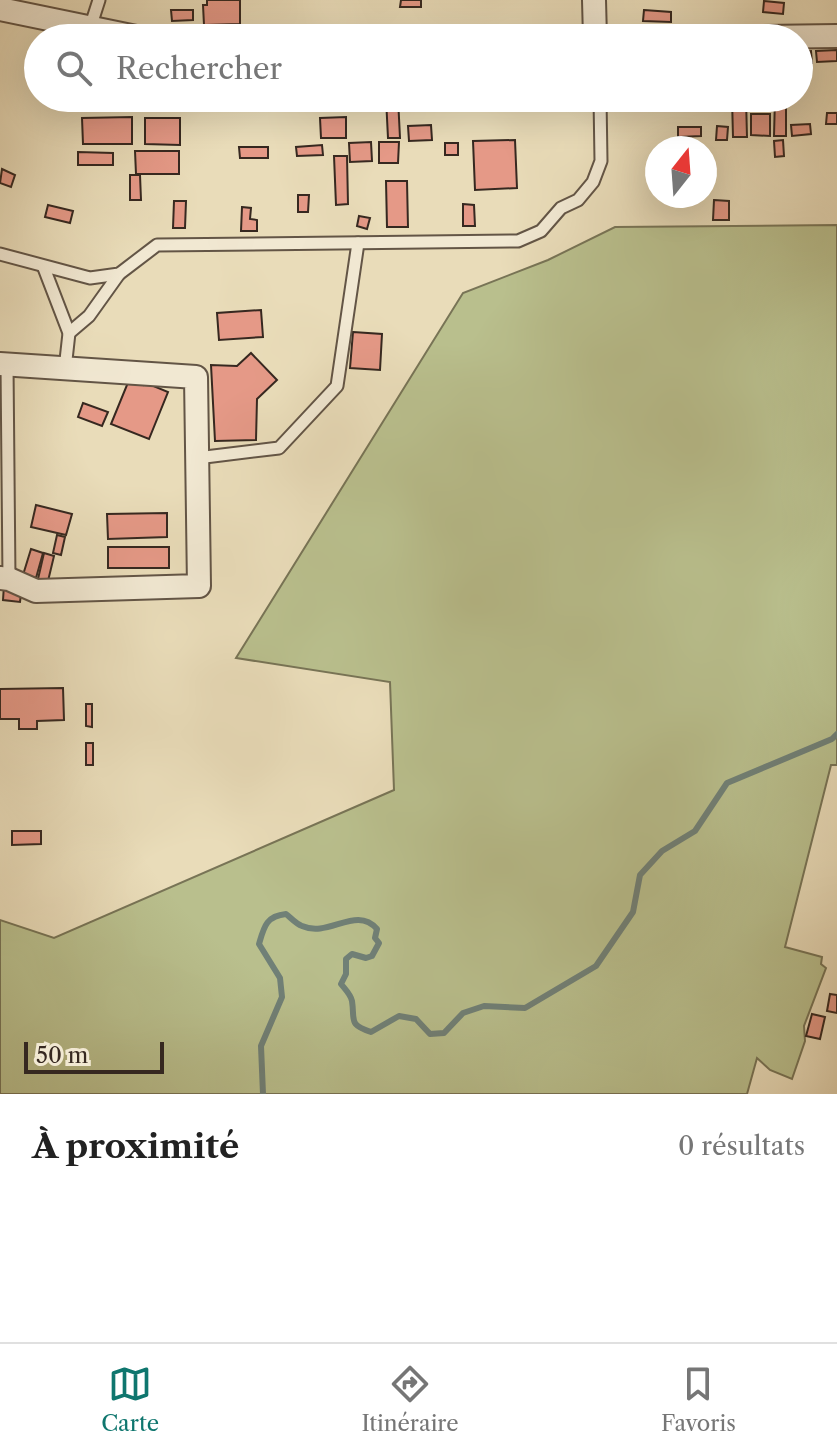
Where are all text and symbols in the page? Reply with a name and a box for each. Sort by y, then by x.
search box [24,24,813,112]
icon: search [52,46,96,90]
text: Rechercher [116,50,282,87]
north arrow [645,136,717,208]
scale bar [24,1038,164,1074]
text: 50 m [36,1042,88,1069]
text: À proximité [32,1125,239,1167]
text: 0 résultats [678,1130,805,1162]
tab: Carte [101,1362,159,1437]
tab: Itinéraire [361,1362,459,1437]
tab: Favoris [661,1362,736,1437]

